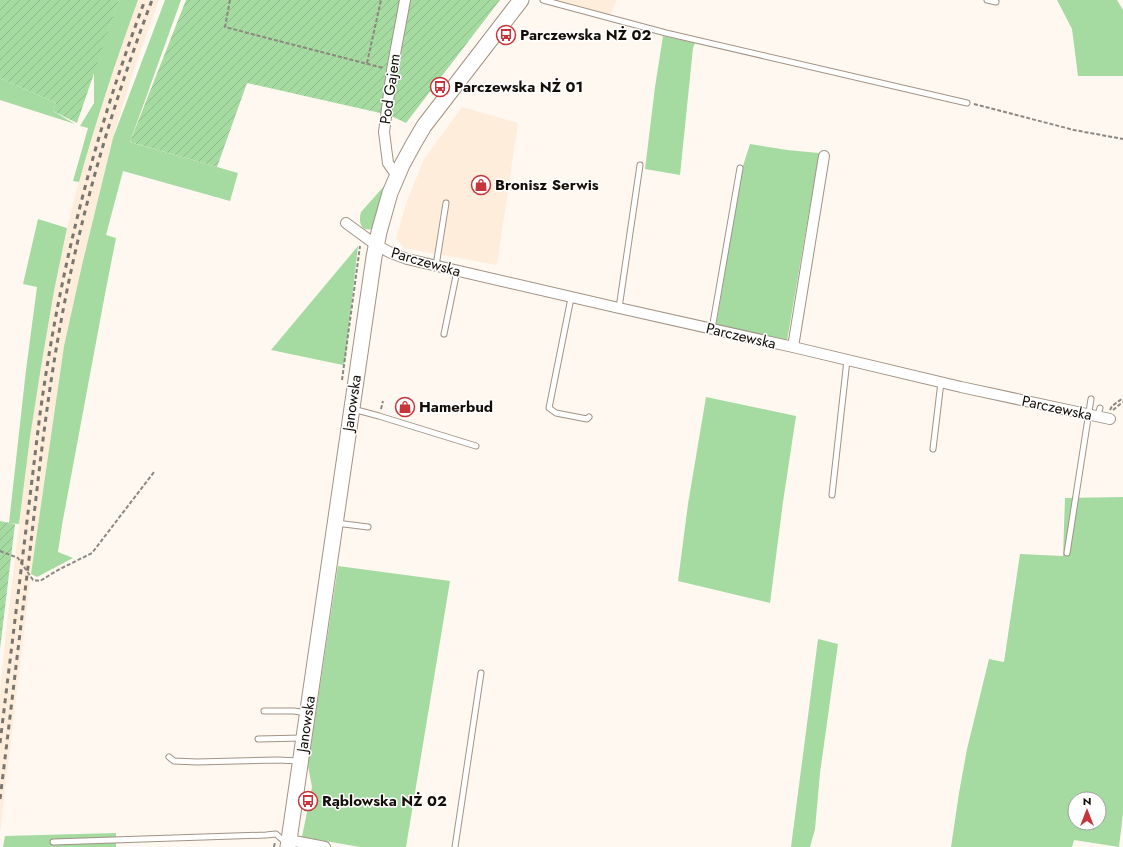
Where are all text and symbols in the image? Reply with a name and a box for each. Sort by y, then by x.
bus stop icon: Parczewska NŻ 02 [495,24,517,46]
place label: Parczewska NŻ 02 [520,24,651,46]
street label: Pod Gajem [374,52,406,126]
bus stop icon: Parczewska NŻ 01 [429,76,451,98]
place label: Parczewska NŻ 01 [454,76,583,98]
shop icon: Bronisz Serwis [470,174,492,196]
place label: Bronisz Serwis [495,174,599,196]
street label: Parczewska [389,242,463,282]
street label: Parczewska [704,317,778,355]
street label: Janowska [337,373,367,435]
street label: Parczewska [1020,390,1094,426]
shop icon: Hamerbud [394,396,416,418]
place label: Hamerbud [419,396,493,418]
street label: Janowska [291,694,321,756]
bus stop icon: Rąblowska NŻ 02 [297,790,319,812]
place label: Rąblowska NŻ 02 [322,790,447,812]
north arrow [1067,791,1107,831]
text: N [1083,793,1091,809]

